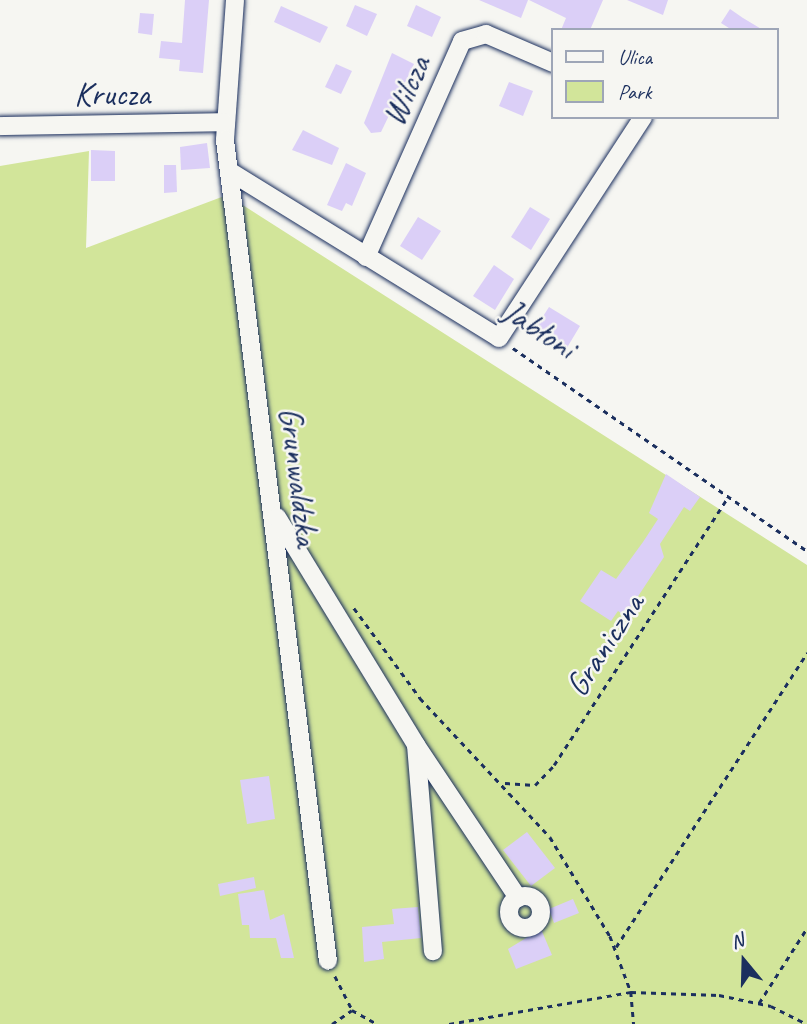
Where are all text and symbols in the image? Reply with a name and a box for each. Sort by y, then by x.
legend [552,28,779,119]
text: Ulica [618,44,652,70]
street label: Wilcza [374,50,440,132]
street label: Krucza [74,75,150,115]
text: Park [618,79,651,105]
street label: Jabłoni [495,292,583,368]
street label: Grunwaldzka [270,405,326,549]
street label: Graniczna [557,586,653,704]
north arrow [709,926,779,996]
text: N [728,928,747,954]

